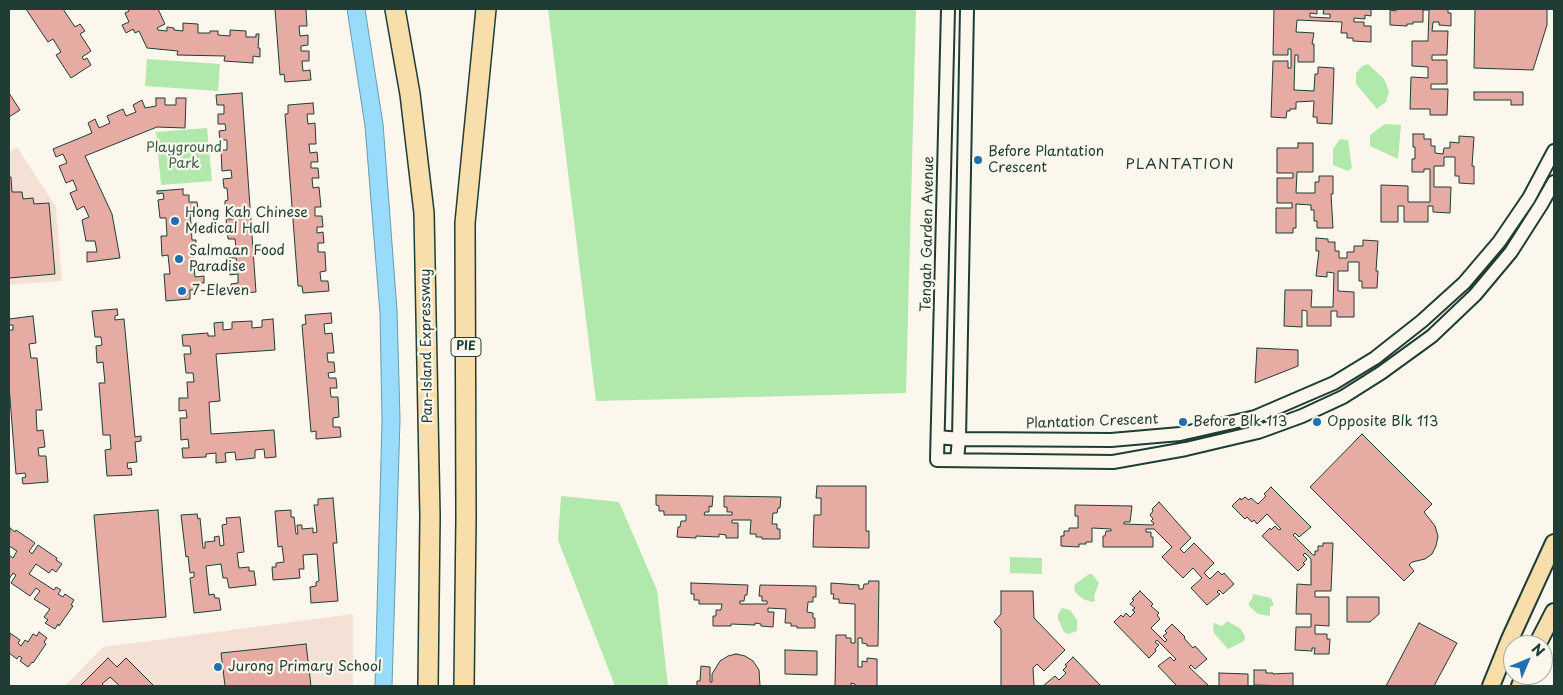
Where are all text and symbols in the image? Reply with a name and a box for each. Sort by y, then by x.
park label: Playground Park [146,140,222,172]
place label: Before Plantation Crescent [988,144,1104,176]
marker: Before Plantation Crescent [972,154,984,166]
street label: Tengah Garden Avenue [918,156,938,312]
district label: PLANTATION [1124,156,1236,174]
place label: Hong Kah Chinese Medical Hall [185,205,308,238]
marker: Hong Kah Chinese Medical Hall [169,215,181,227]
place label: Salmaan Food Paradise [189,243,285,276]
marker: Salmaan Food Paradise [173,253,185,265]
street label: Pan-Island Expressway [417,268,437,424]
place label: 7-Eleven [192,283,249,299]
marker: 7-Eleven [176,285,188,297]
road number: PIE [451,338,481,357]
street label: Plantation Crescent [1025,411,1159,433]
place label: Before Blk 113 [1193,414,1287,430]
place label: Opposite Blk 113 [1327,414,1438,430]
marker: Before Blk 113 [1177,416,1189,428]
marker: Opposite Blk 113 [1311,416,1323,428]
north arrow [1503,635,1553,685]
text: N [1527,638,1550,661]
place label: Jurong Primary School [228,659,382,675]
marker: Jurong Primary School [212,661,224,673]

